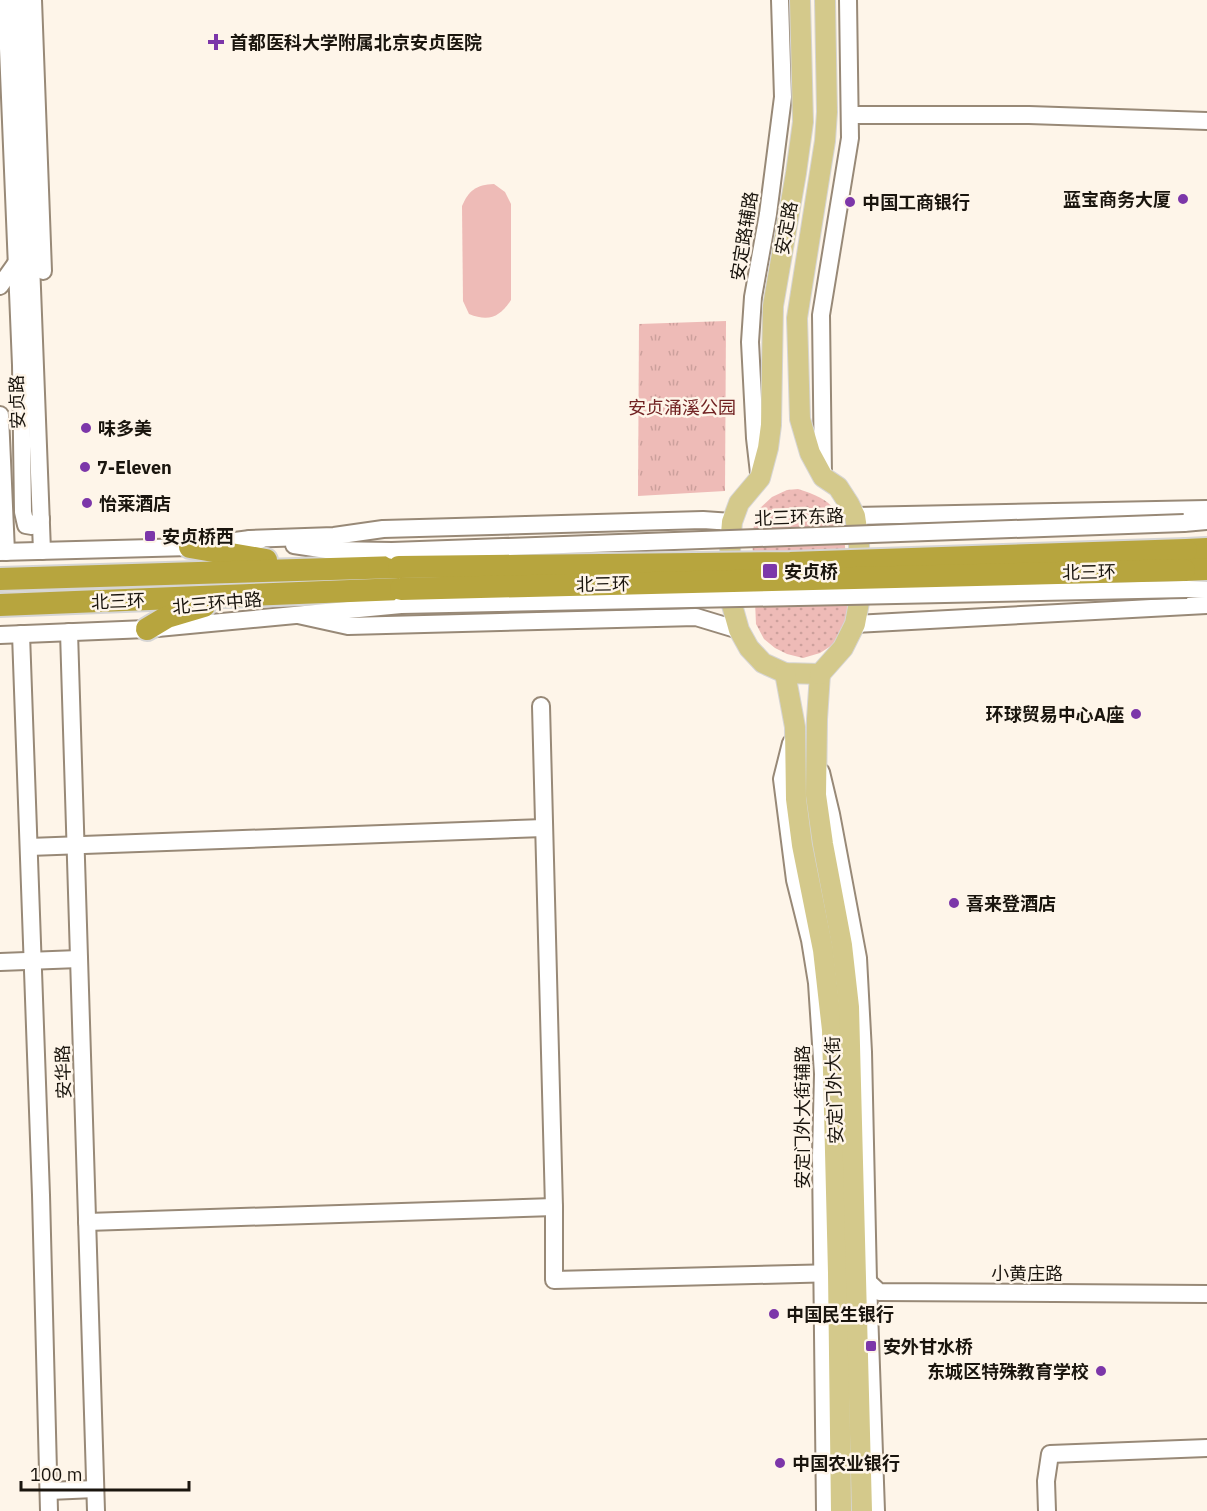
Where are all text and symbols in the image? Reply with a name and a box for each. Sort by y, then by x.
place label: 首都医科大学附属北京安贞医院 [230,31,482,54]
marker: 首都医科大学附属北京安贞医院 [207,33,225,51]
place label: 蓝宝商务大厦 [1063,188,1171,211]
street label: 安定路辅路 [726,190,762,282]
place label: 中国工商银行 [862,191,970,214]
marker: 蓝宝商务大厦 [1176,192,1190,206]
marker: 中国工商银行 [843,195,857,209]
street label: 安定路 [770,199,802,257]
street label: 安贞路 [5,375,29,429]
park label: 安贞涌溪公园 [628,396,736,419]
place label: 味多美 [98,417,152,440]
marker: 味多美 [79,421,93,435]
place label: 7-Eleven [97,456,172,479]
marker: 7-Eleven [78,460,92,474]
place label: 怡莱酒店 [99,492,171,515]
marker: 怡莱酒店 [80,496,94,510]
street label: 北三环东路 [754,504,844,530]
place label: 安贞桥西 [162,525,234,548]
marker: 安贞桥西 [143,529,157,543]
place label: 安贞桥 [784,560,838,583]
street label: 北三环 [1062,560,1116,584]
marker: 安贞桥 [761,562,779,580]
street label: 北三环 [576,572,630,596]
street label: 北三环中路 [171,588,263,618]
street label: 北三环 [91,589,145,613]
place label: 环球贸易中心A座 [986,703,1124,726]
marker: 环球贸易中心A座 [1129,707,1143,721]
place label: 喜来登酒店 [966,892,1056,915]
marker: 喜来登酒店 [947,896,961,910]
street label: 安定门外大街 [821,1036,847,1144]
street label: 安华路 [51,1045,75,1099]
street label: 安定门外大街辅路 [791,1045,814,1189]
street label: 小黄庄路 [991,1262,1063,1285]
place label: 中国民生银行 [786,1303,894,1326]
marker: 中国民生银行 [767,1307,781,1321]
place label: 安外甘水桥 [883,1335,973,1358]
marker: 安外甘水桥 [864,1339,878,1353]
place label: 东城区特殊教育学校 [927,1360,1089,1383]
marker: 东城区特殊教育学校 [1094,1364,1108,1378]
place label: 中国农业银行 [792,1452,900,1475]
scale bar [21,1454,189,1492]
marker: 中国农业银行 [773,1456,787,1470]
text: 100 m [30,1463,82,1486]

